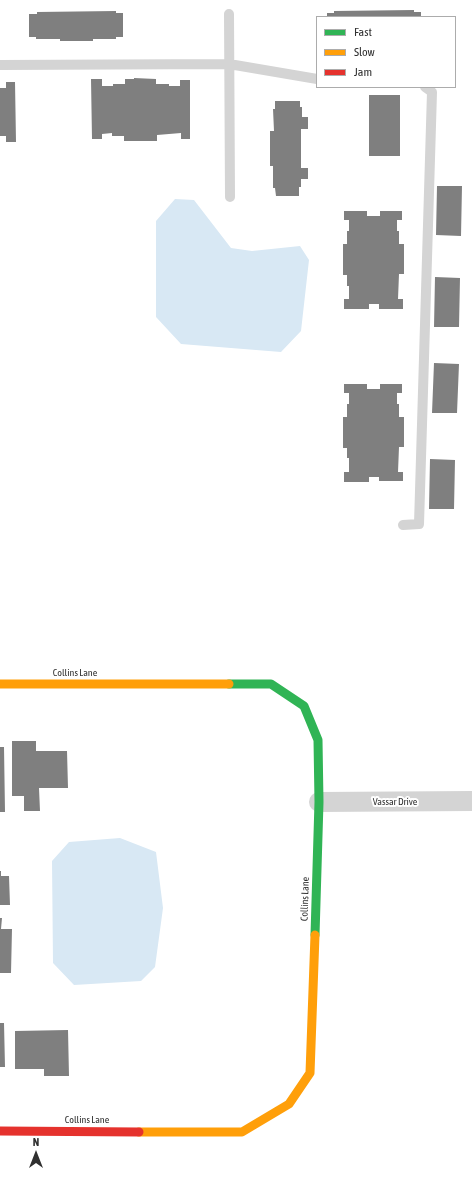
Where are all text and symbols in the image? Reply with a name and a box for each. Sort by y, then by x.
legend [316,16,456,88]
text: Fast [354,25,372,39]
text: Slow [354,45,375,59]
text: Jam [354,65,372,79]
street label: Collins Lane [53,667,97,679]
street label: Vassar Drive [373,796,417,808]
street label: Collins Lane [298,877,312,921]
street label: Collins Lane [65,1114,109,1126]
north arrow [16,1134,56,1174]
text: N [33,1136,39,1148]

